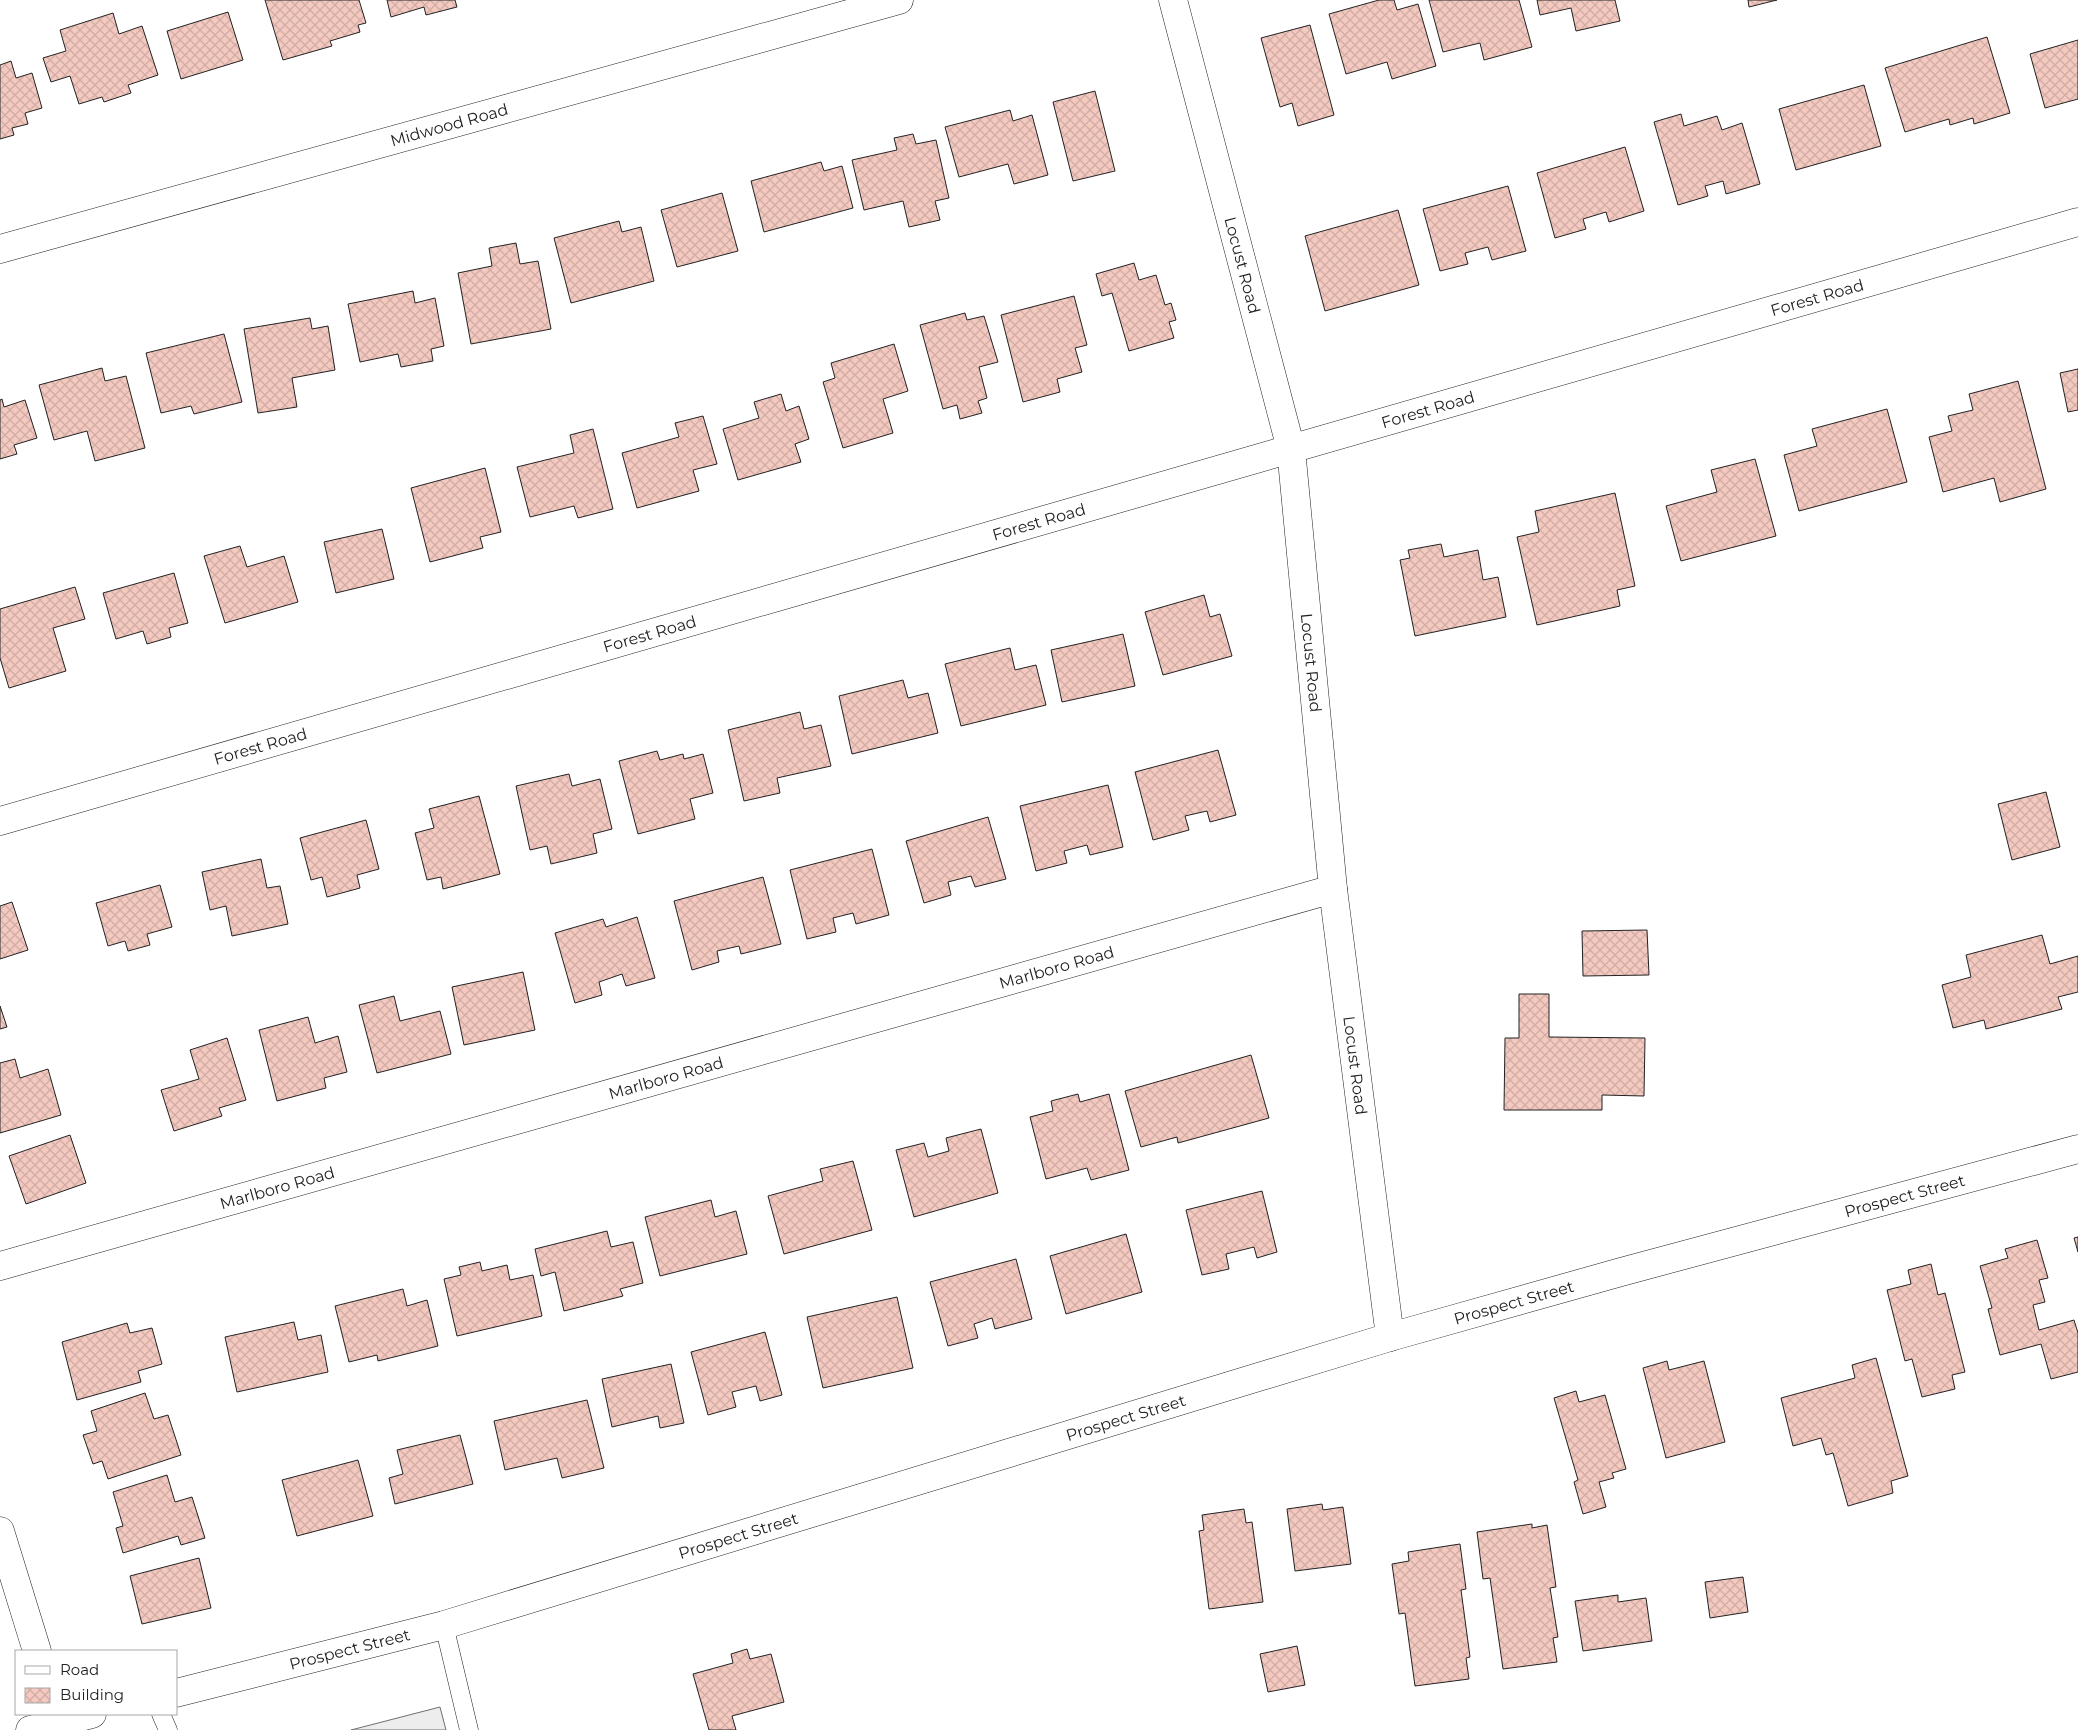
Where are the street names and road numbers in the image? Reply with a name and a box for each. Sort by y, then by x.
street label: Midwood Road [388,100,510,150]
street label: Locust Road [1220,215,1264,316]
street label: Forest Road [1768,275,1866,320]
street label: Forest Road [1379,387,1477,432]
street label: Forest Road [990,500,1088,545]
street label: Forest Road [601,612,699,657]
street label: Locust Road [1297,612,1325,713]
street label: Forest Road [212,724,309,769]
street label: Marlboro Road [997,942,1116,993]
street label: Locust Road [1339,1015,1371,1116]
street label: Marlboro Road [606,1053,726,1103]
street label: Marlboro Road [218,1163,337,1213]
street label: Prospect Street [1842,1171,1968,1221]
street label: Prospect Street [1452,1277,1577,1329]
street label: Prospect Street [1064,1391,1188,1445]
street label: Prospect Street [676,1509,801,1563]
street label: Prospect Street [287,1625,413,1674]

